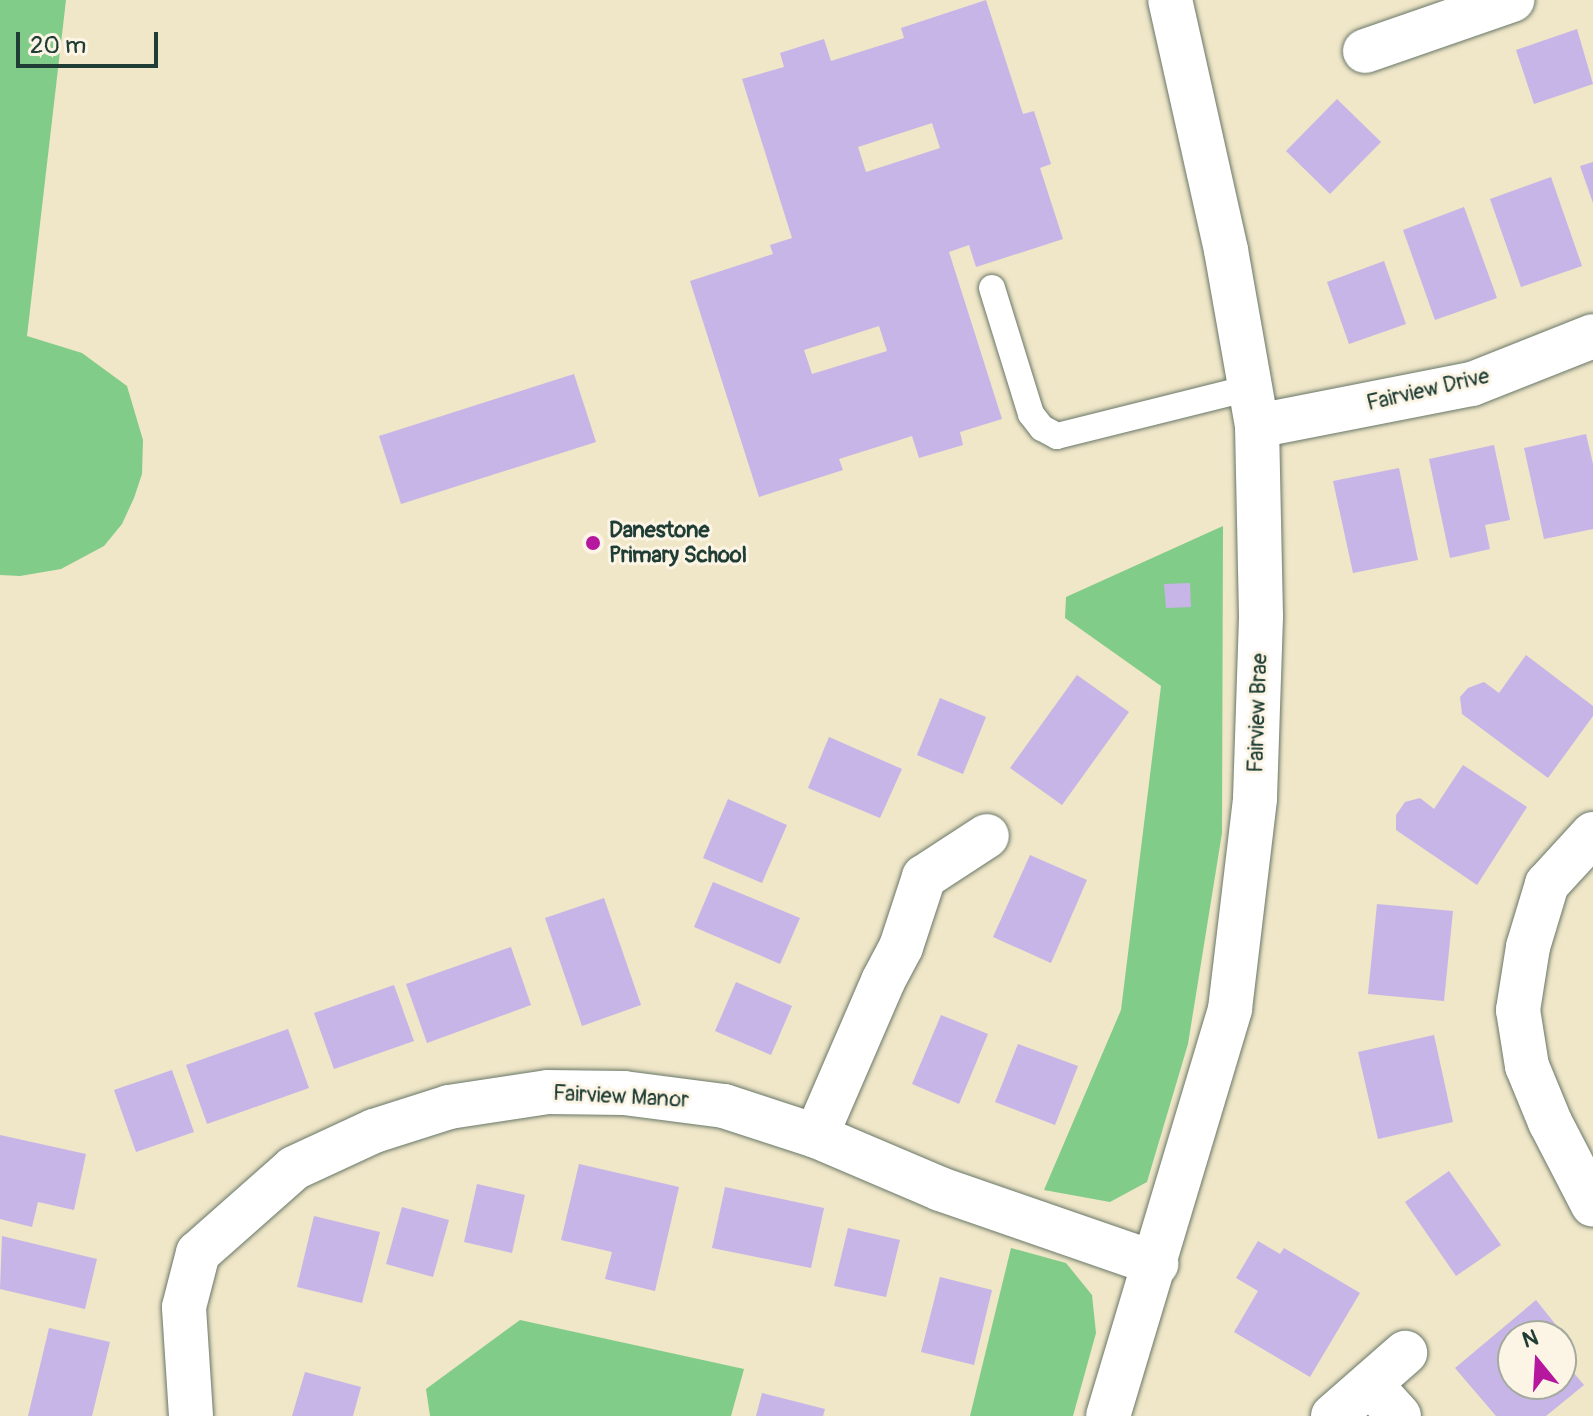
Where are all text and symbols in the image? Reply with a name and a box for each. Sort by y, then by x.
scale bar [20,16,162,66]
text: 20 m [30,31,86,60]
street label: Fairview Drive [1364,363,1492,417]
place label: Danestone Primary School [609,517,747,568]
marker: Danestone Primary School [584,534,602,552]
street label: Fairview Brae [1243,653,1273,773]
street label: Fairview Manor [552,1080,690,1114]
north arrow [1497,1320,1577,1400]
text: N [1519,1323,1542,1355]

